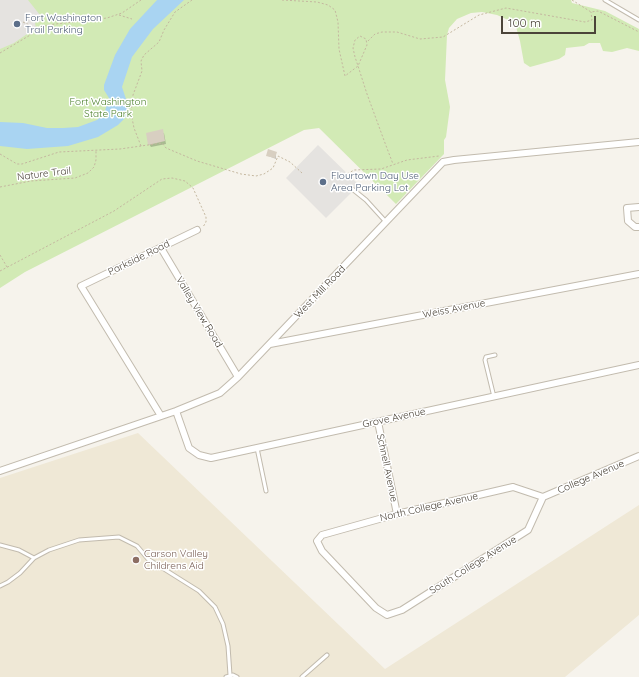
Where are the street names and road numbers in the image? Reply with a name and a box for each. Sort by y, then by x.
street label: Nature Trail [16,165,72,183]
street label: Parkside Road [106,238,172,278]
street label: West Mill Road [292,263,348,321]
street label: Valley View Road [173,274,225,350]
street label: Weiss Avenue [422,297,486,321]
street label: Grove Avenue [361,405,427,431]
street label: Schnell Avenue [374,433,400,503]
street label: College Avenue [556,458,626,496]
street label: North College Avenue [379,490,479,524]
street label: South College Avenue [427,533,519,597]

